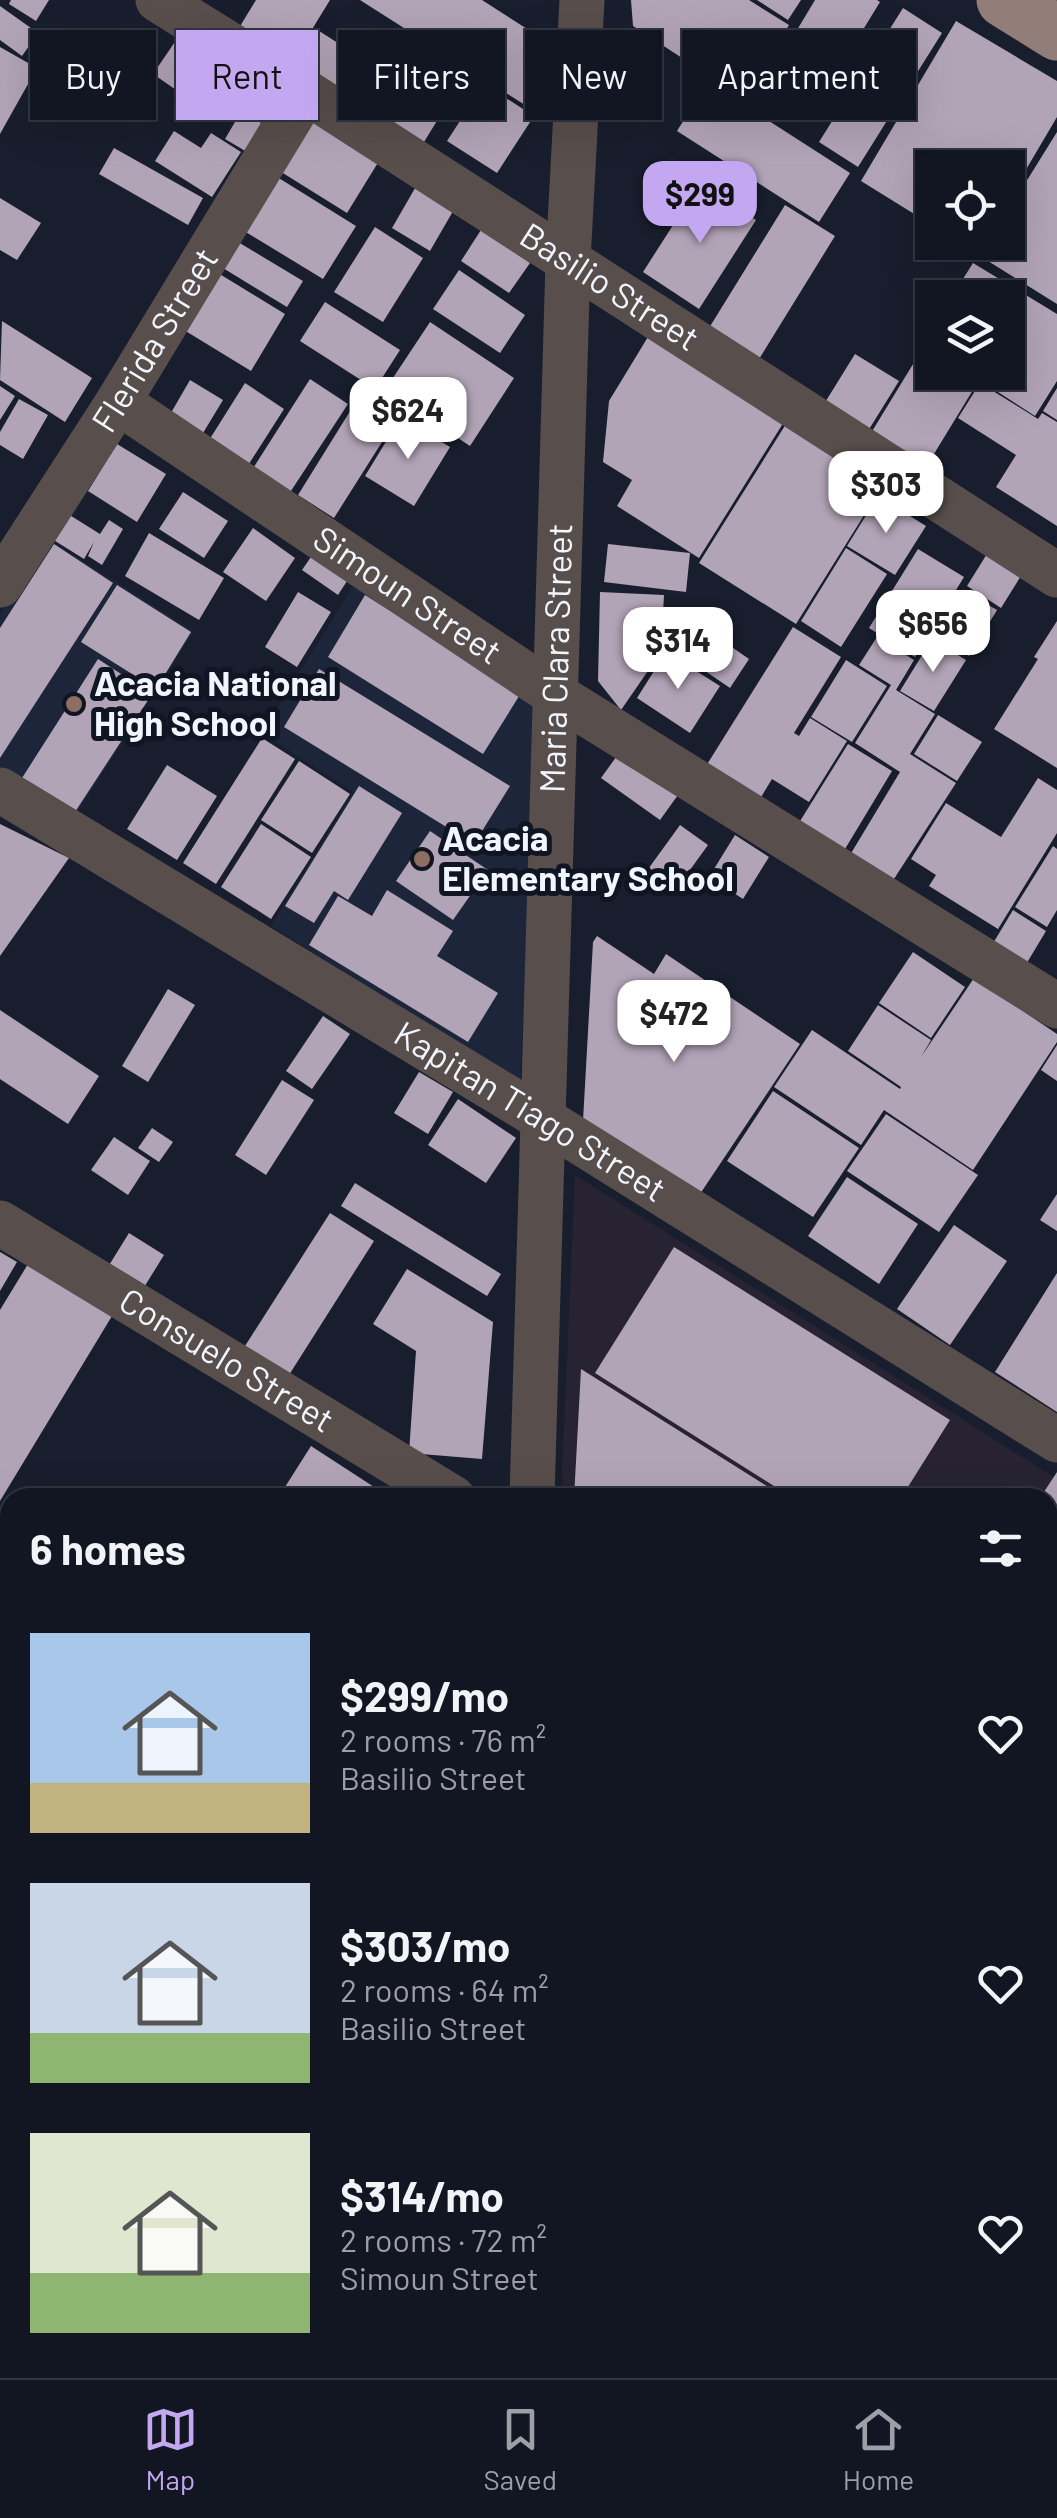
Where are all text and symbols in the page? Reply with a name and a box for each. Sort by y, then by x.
chip: Buy [30,30,156,120]
chip: Rent [176,30,318,120]
chip: Filters [338,30,505,120]
chip: New [525,30,662,120]
chip: Apartment [682,30,916,120]
map controls [915,150,1025,390]
button: locate [915,150,1025,260]
pin: $299 [641,161,759,246]
text: $299 [665,174,735,212]
street label: Basilio Street [513,213,708,358]
street label: Flerida Street [81,239,226,439]
button: layers [915,280,1025,390]
pin: $624 [349,377,467,462]
text: $624 [372,390,444,428]
pin: $303 [827,451,945,536]
text: $303 [850,464,922,502]
street label: Simoun Street [306,516,510,672]
street label: Maria Clara Street [530,523,579,794]
pin: $656 [874,590,992,675]
text: $656 [898,603,968,641]
pin: $314 [619,607,737,692]
text: $314 [645,620,711,658]
place label: Acacia National High School [94,661,337,743]
marker: Acacia National High School [63,693,85,715]
place label: Acacia Elementary School [442,816,734,898]
marker: Acacia Elementary School [411,848,433,870]
pin: $472 [615,980,733,1065]
text: $472 [639,993,709,1031]
street label: Kapitan Tiago Street [388,1011,674,1210]
street label: Consuelo Street [113,1278,342,1440]
icon: filters [973,1521,1028,1576]
text: 6 homes [30,1523,186,1573]
text: $299/mo [340,1670,509,1720]
icon: home [110,1673,230,1793]
icon: heart [973,1706,1028,1761]
text: 2 rooms · 76 m² [340,1720,546,1758]
text: Basilio Street [340,1758,527,1796]
text: $303/mo [340,1920,510,1970]
icon: home [110,1923,230,2043]
icon: heart [973,1956,1028,2011]
text: 2 rooms · 64 m² [340,1970,549,2008]
text: Basilio Street [340,2008,527,2046]
text: $314/mo [340,2170,504,2220]
icon: home [110,2173,230,2293]
icon: heart [973,2206,1028,2261]
text: 2 rooms · 72 m² [340,2220,547,2258]
text: Simoun Street [340,2258,539,2296]
tab: Map [143,2402,198,2496]
tab: Saved [484,2402,557,2496]
tab: Home [843,2402,914,2496]

